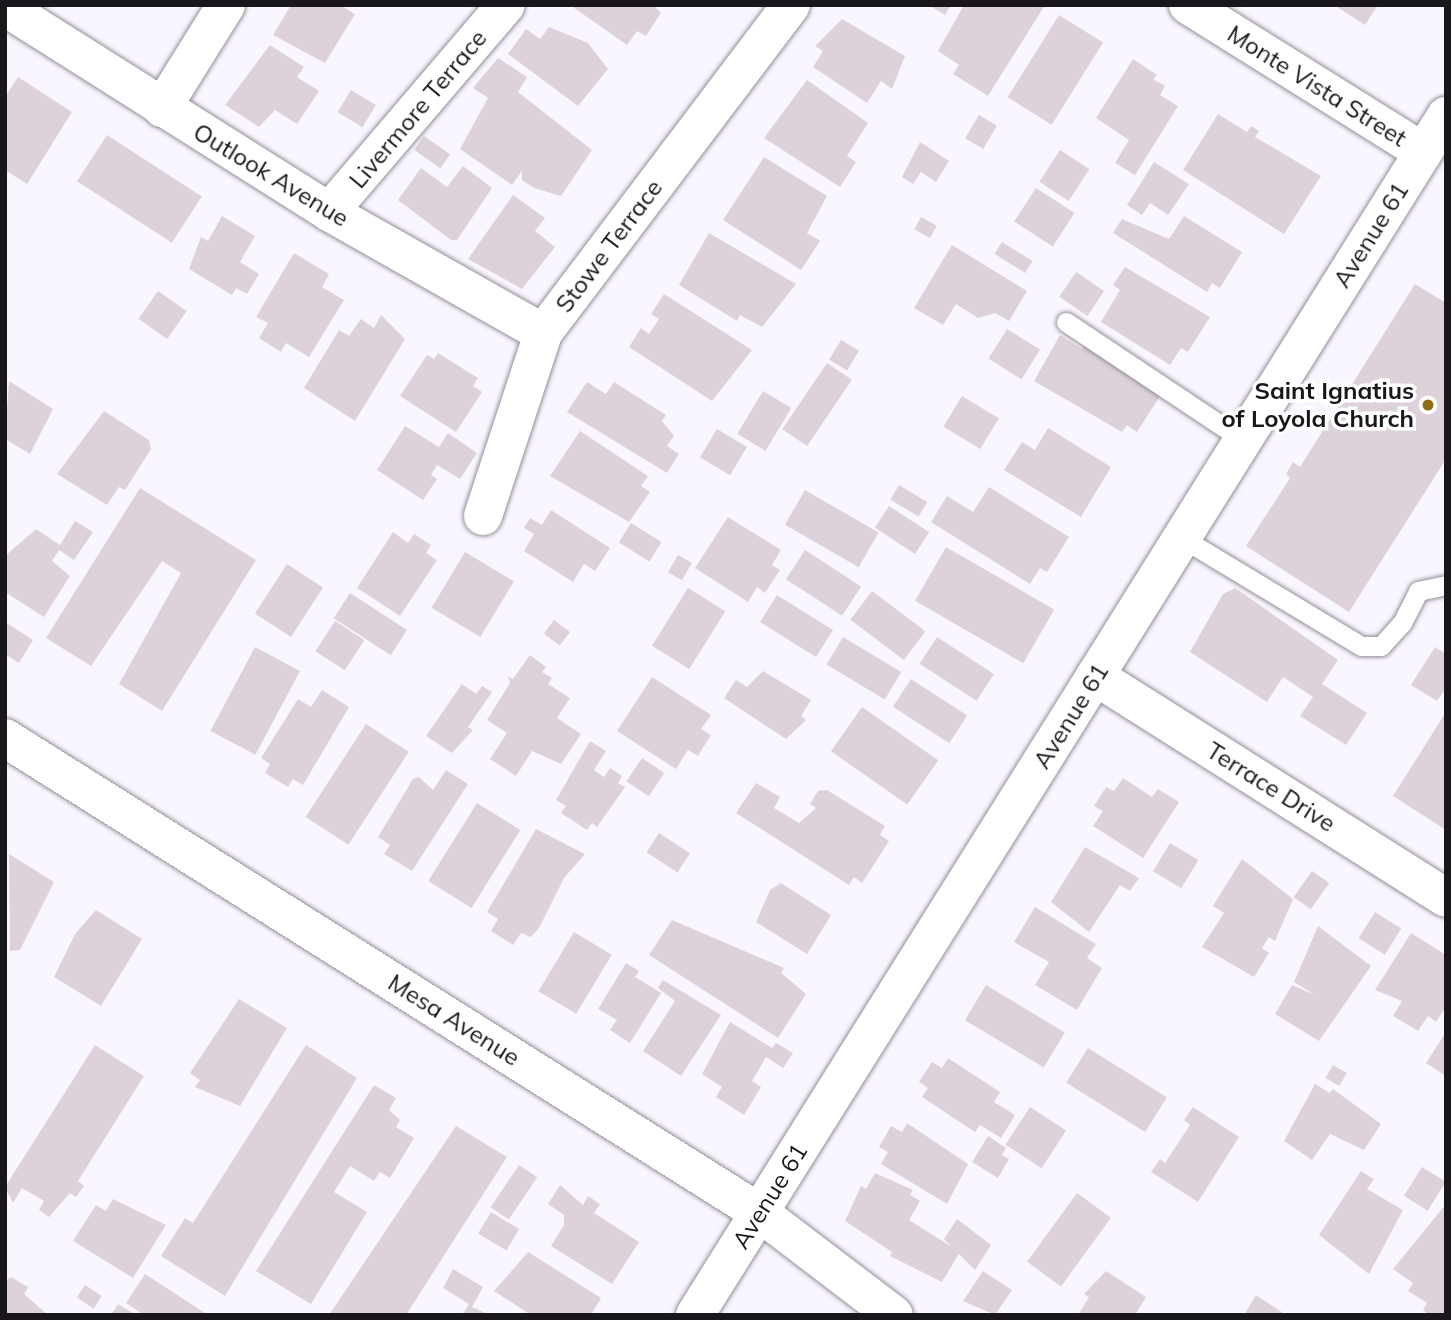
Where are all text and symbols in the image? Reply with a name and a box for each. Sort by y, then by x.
street label: Monte Vista Street [1222,19,1412,153]
street label: Livermore Terrace [343,24,493,194]
street label: Outlook Avenue [188,117,354,233]
street label: Stowe Terrace [550,174,668,318]
street label: Avenue 61 [1327,177,1415,293]
place label: Saint Ignatius of Loyola Church [1221,377,1414,433]
marker: Saint Ignatius of Loyola Church [1420,397,1436,413]
street label: Avenue 61 [1027,658,1115,774]
street label: Terrace Drive [1201,736,1341,838]
street label: Mesa Avenue [383,968,525,1072]
street label: Avenue 61 [726,1138,814,1254]

